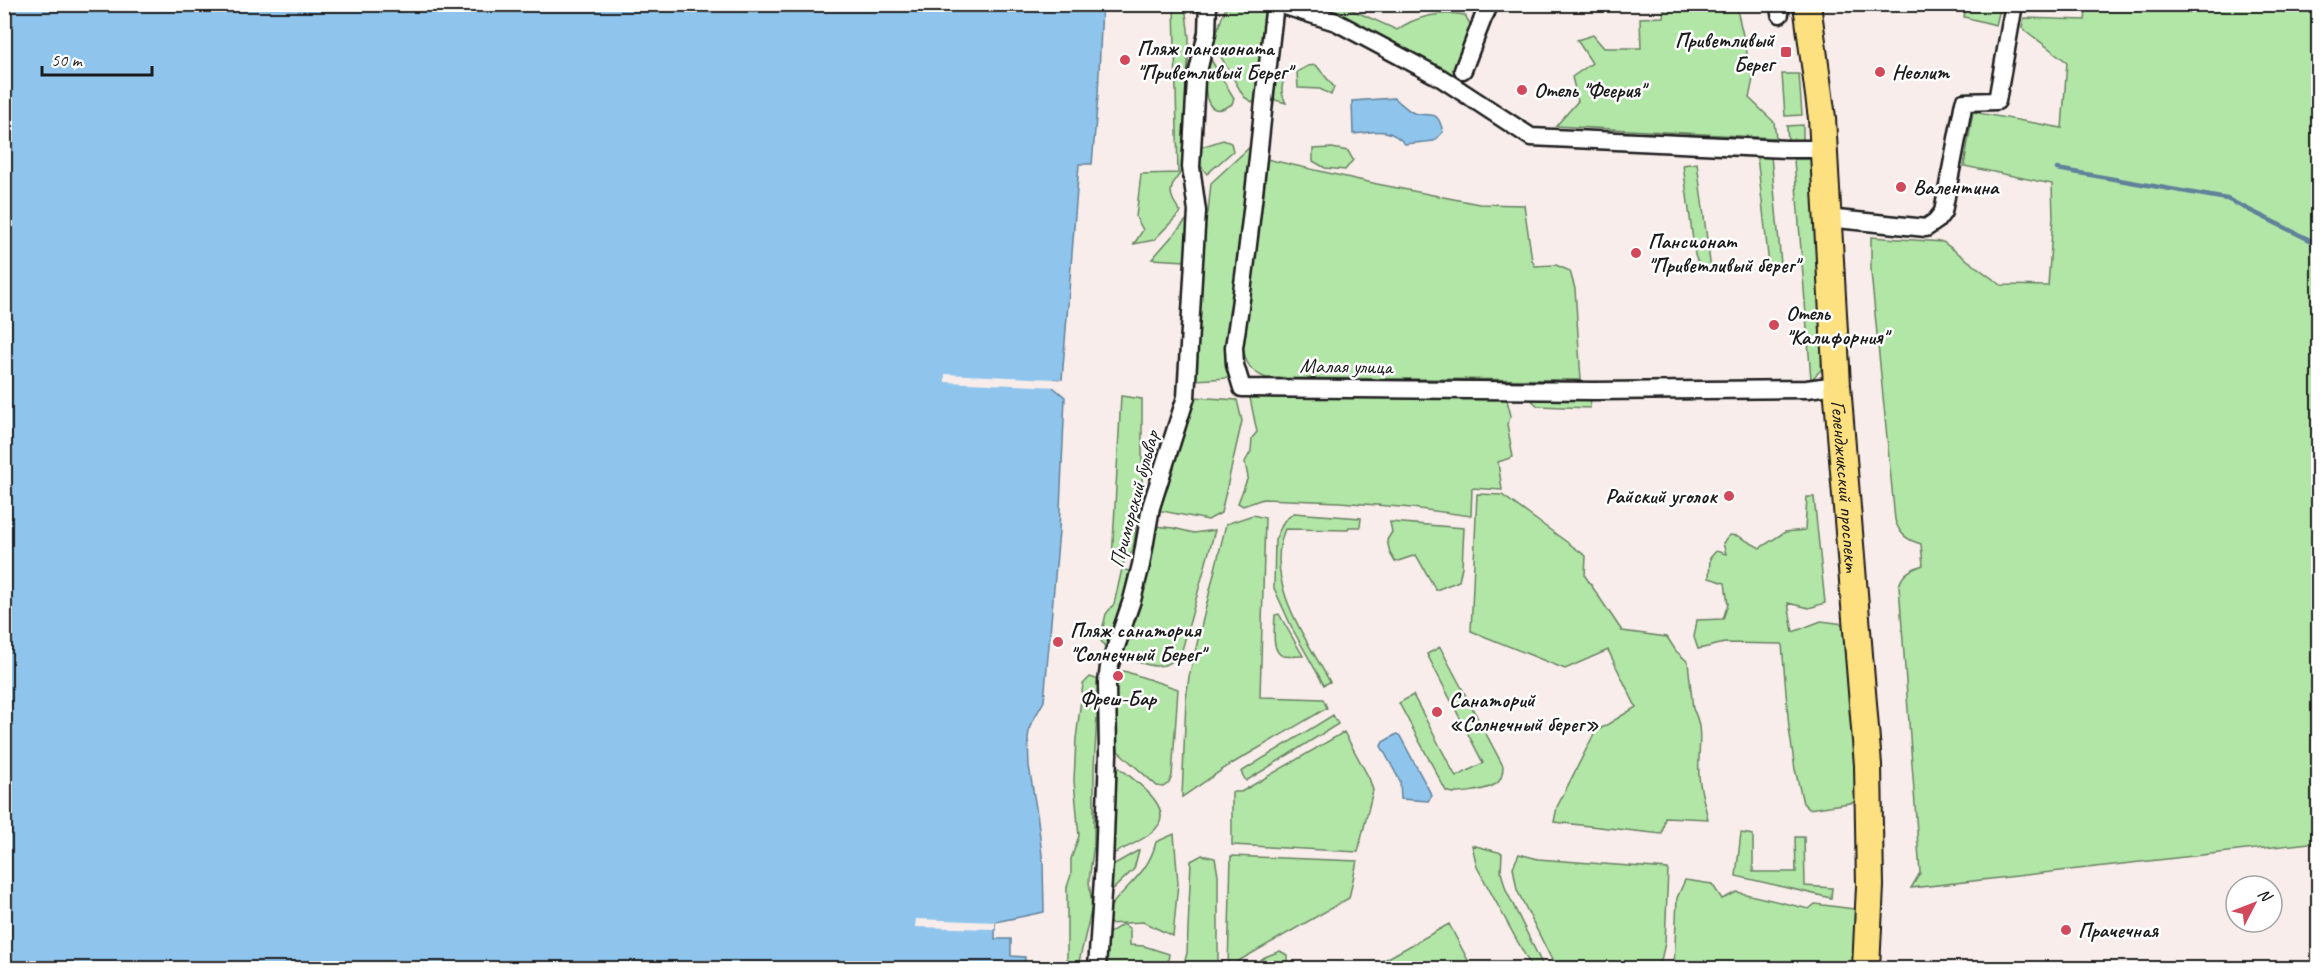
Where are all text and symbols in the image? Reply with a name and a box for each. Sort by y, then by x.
place label: Приветливый Берег [1675,27,1777,77]
place label: Пляж пансионата "Приветливый Берег" [1137,35,1296,85]
scale bar [42,39,152,77]
marker: Приветливый Берег [1779,45,1793,59]
text: 50 m [51,49,84,71]
marker: Пляж пансионата "Приветливый Берег" [1118,53,1132,67]
place label: Неолит [1892,59,1951,85]
marker: Неолит [1873,65,1887,79]
place label: Отель "Феерия" [1534,77,1650,103]
marker: Отель "Феерия" [1515,83,1529,97]
place label: Валентина [1913,174,2000,200]
marker: Валентина [1894,180,1908,194]
place label: Пансионат "Приветливый берег" [1648,228,1804,278]
marker: Пансионат "Приветливый берег" [1629,246,1643,260]
place label: Отель "Калифорния" [1786,300,1892,350]
marker: Отель "Калифорния" [1767,318,1781,332]
street label: Малая улица [1299,352,1395,380]
street label: Геленджикский проспект [1825,399,1865,574]
street label: Приморский бульвар [1103,427,1165,570]
place label: Райский уголок [1605,483,1718,509]
marker: Райский уголок [1722,489,1736,503]
place label: Пляж санатория "Солнечный Берег" [1070,617,1210,667]
marker: Пляж санатория "Солнечный Берег" [1051,635,1065,649]
marker: Фреш-Бар [1111,669,1125,683]
place label: Фреш-Бар [1080,685,1158,711]
place label: Санаторий «Солнечный берег» [1449,687,1599,737]
marker: Санаторий «Солнечный берег» [1430,705,1444,719]
north arrow [2224,874,2284,934]
text: N [2254,884,2277,907]
place label: Прачечная [2078,917,2159,943]
marker: Прачечная [2059,923,2073,937]

